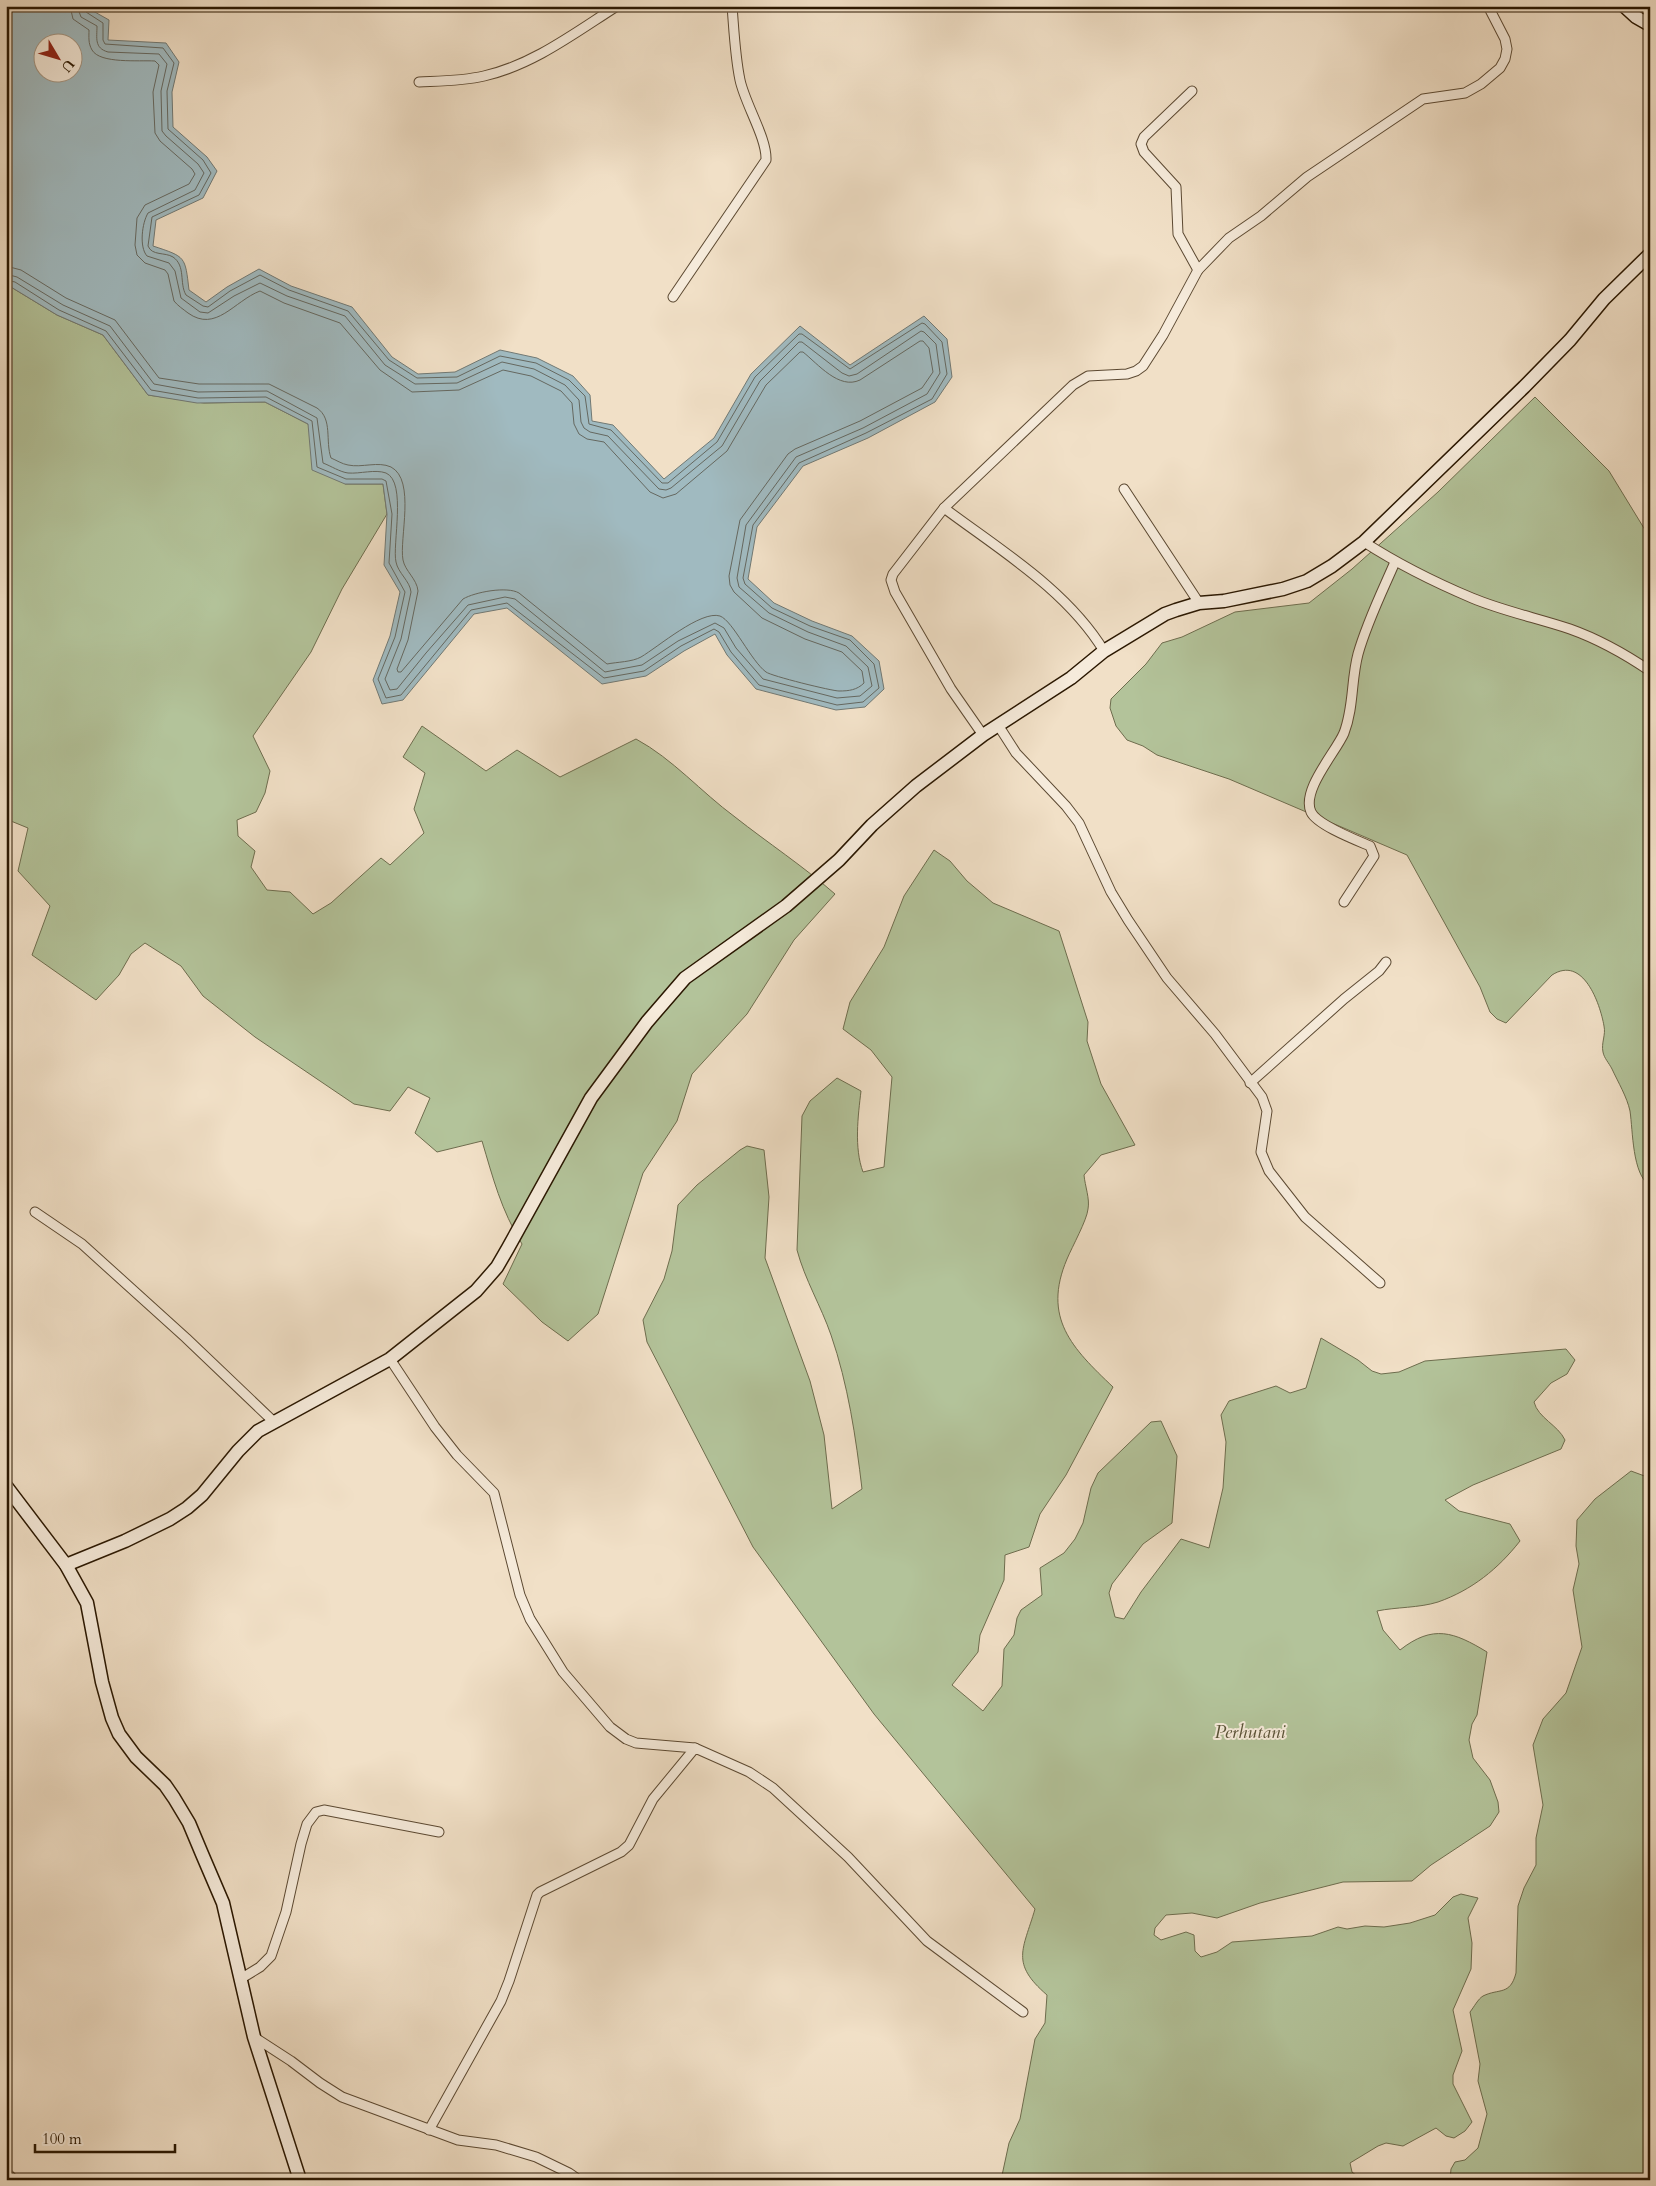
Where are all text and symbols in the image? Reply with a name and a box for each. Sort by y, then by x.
north arrow [32,32,82,82]
text: U [56,55,79,76]
park label: Perhutani [1215,1719,1286,1745]
scale bar [35,2121,175,2153]
text: 100 m [42,2129,82,2149]

